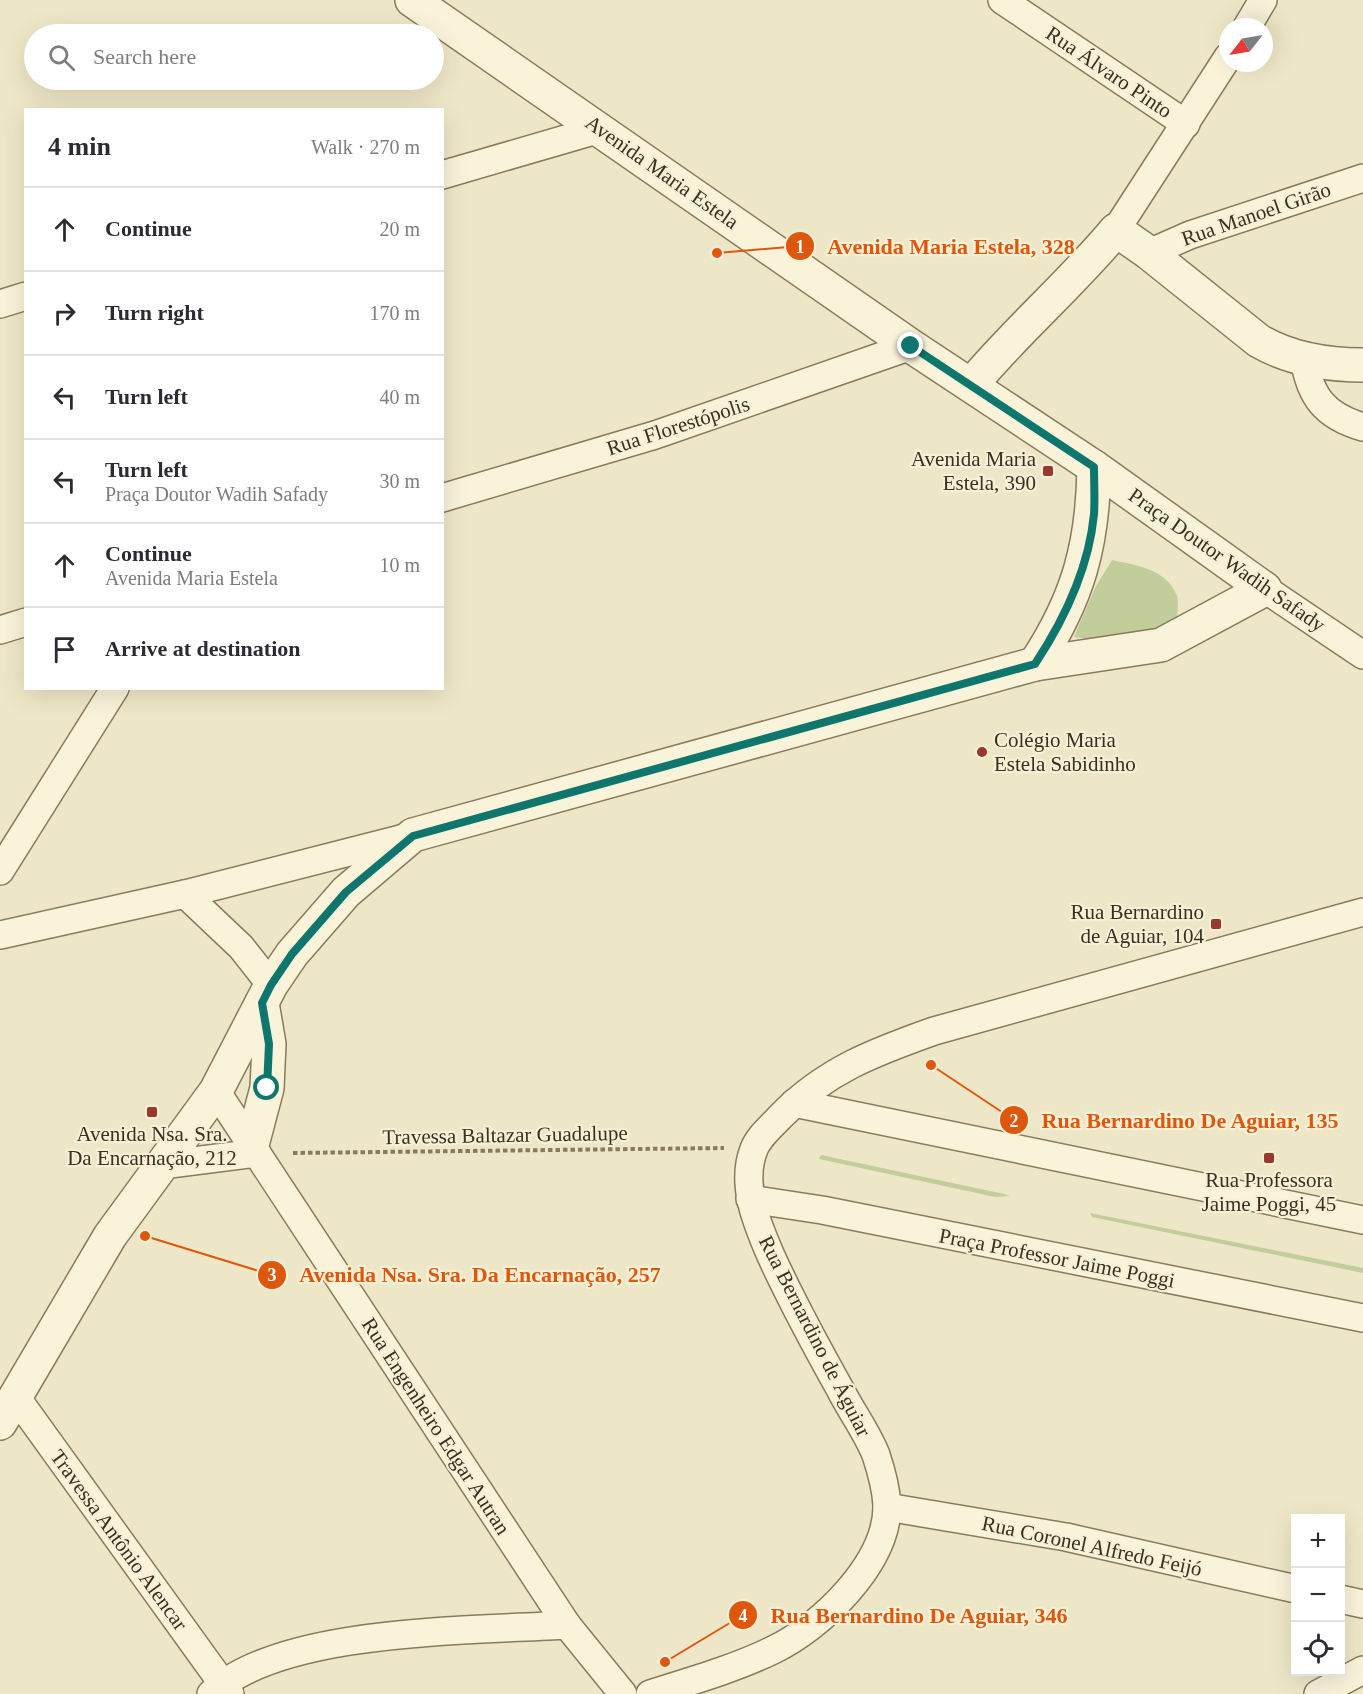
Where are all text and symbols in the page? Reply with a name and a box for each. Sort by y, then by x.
north arrow [1219,18,1273,72]
street label: Rua Álvaro Pinto [1041,21,1177,123]
search box [24,24,444,90]
icon: search [45,41,78,74]
text: Search here [93,44,196,69]
street label: Avenida Maria Estela [581,110,744,234]
text: 4 min [48,132,111,161]
text: Walk · 270 m [311,136,420,158]
street label: Rua Manoel Girão [1178,177,1334,251]
icon: ahead [48,213,81,246]
text: Continue [105,216,192,241]
text: 20 m [379,218,420,240]
callout: Avenida Maria Estela, 328 [785,226,1086,266]
text: Avenida Maria Estela, 328 [827,234,1075,259]
text: 1 [796,237,805,257]
icon: right [48,297,81,330]
text: Turn right [105,300,204,325]
text: 170 m [369,302,420,324]
route end [897,332,923,358]
icon: left [48,381,81,414]
text: Turn left [105,384,188,409]
text: 40 m [379,386,420,408]
street label: Rua Florestópolis [604,392,752,460]
place label: Avenida Maria Estela, 390 [911,447,1037,495]
text: Turn left [105,457,188,482]
marker: Avenida Maria Estela, 390 [1041,464,1055,478]
icon: left [48,465,81,498]
text: 30 m [379,470,420,492]
text: Praça Doutor Wadih Safady [105,483,328,505]
street label: Praça Doutor Wadih Safady [1124,483,1330,637]
text: Continue [105,541,192,566]
icon: ahead [48,549,81,582]
text: 10 m [379,554,420,576]
text: Avenida Maria Estela [105,567,278,589]
icon: arrive [48,633,81,666]
text: Arrive at destination [105,636,301,661]
place label: Colégio Maria Estela Sabidinho [994,728,1136,776]
marker: Colégio Maria Estela Sabidinho [975,745,989,759]
place label: Rua Bernardino de Aguiar, 104 [1070,900,1204,948]
marker: Rua Bernardino de Aguiar, 104 [1209,917,1223,931]
route start [253,1074,279,1100]
callout: Rua Bernardino De Aguiar, 135 [999,1100,1351,1140]
marker: Avenida Nsa. Sra. Da Encarnação, 212 [145,1105,159,1119]
text: Rua Bernardino De Aguiar, 135 [1042,1108,1338,1133]
text: 2 [1010,1111,1019,1131]
street label: Travessa Baltazar Guadalupe [382,1121,628,1149]
place label: Avenida Nsa. Sra. Da Encarnação, 212 [67,1122,237,1170]
marker: Rua Professora Jaime Poggi, 45 [1262,1151,1276,1165]
place label: Rua Professora Jaime Poggi, 45 [1202,1168,1336,1216]
street label: Praça Professor Jaime Poggi [937,1223,1177,1293]
street label: Rua Bernardino de Águiar [754,1232,876,1440]
callout: Avenida Nsa. Sra. Da Encarnação, 257 [257,1255,673,1295]
text: Avenida Nsa. Sra. Da Encarnação, 257 [299,1262,661,1287]
text: 3 [268,1265,277,1285]
street label: Rua Engenheiro Edgar Autran [357,1313,515,1539]
street label: Travessa Antônio Alencar [45,1445,193,1635]
street label: Rua Coronel Alfredo Feijó [980,1511,1204,1581]
map controls [1291,1514,1345,1676]
button: + [1291,1514,1345,1568]
button: − [1291,1568,1345,1622]
callout: Rua Bernardino De Aguiar, 346 [728,1595,1080,1635]
text: Rua Bernardino De Aguiar, 346 [771,1603,1067,1628]
text: 4 [739,1606,748,1626]
button: locate [1291,1622,1345,1676]

